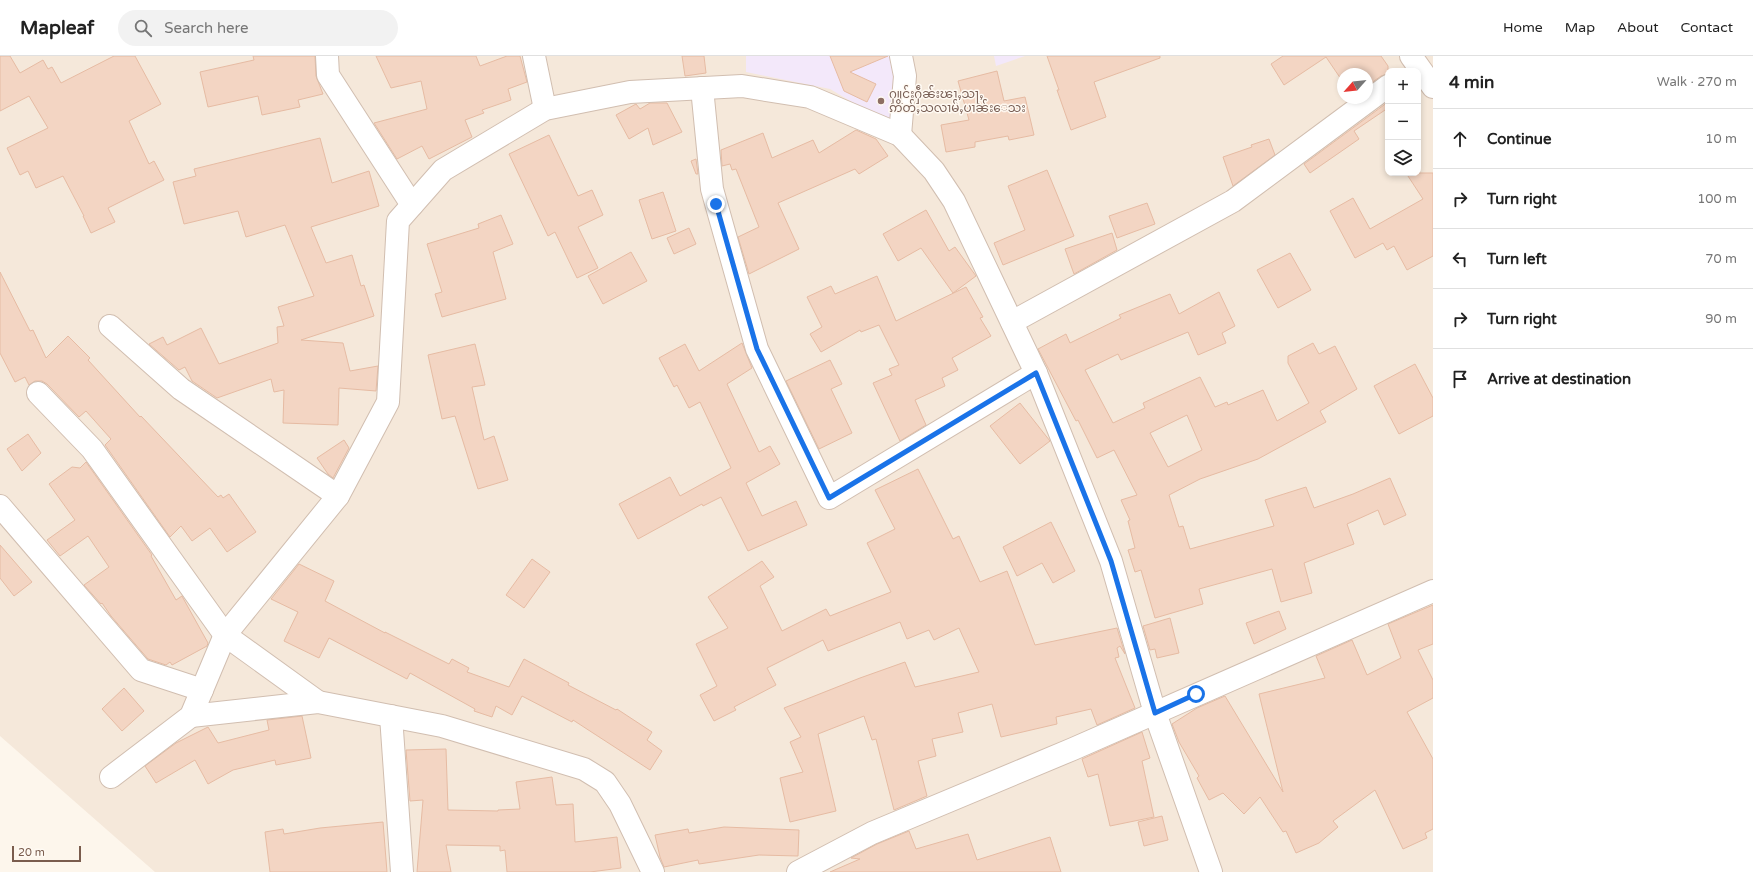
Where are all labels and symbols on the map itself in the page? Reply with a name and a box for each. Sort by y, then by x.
north arrow [1337,68,1373,104]
place label: ႁူင်းႁဵၼ်းၽႃႇသႃႇ ဢိတ်ႇသလၢမ်ႇပၢၼ်းေသး [889,85,1026,115]
marker: ႁူင်းႁဵၼ်းၽႃႇသႃႇ ဢိတ်ႇသလၢမ်ႇပၢၼ်းေသး [876,96,886,106]
route end [707,195,725,213]
route start [1187,685,1205,703]
scale bar [12,844,81,863]

